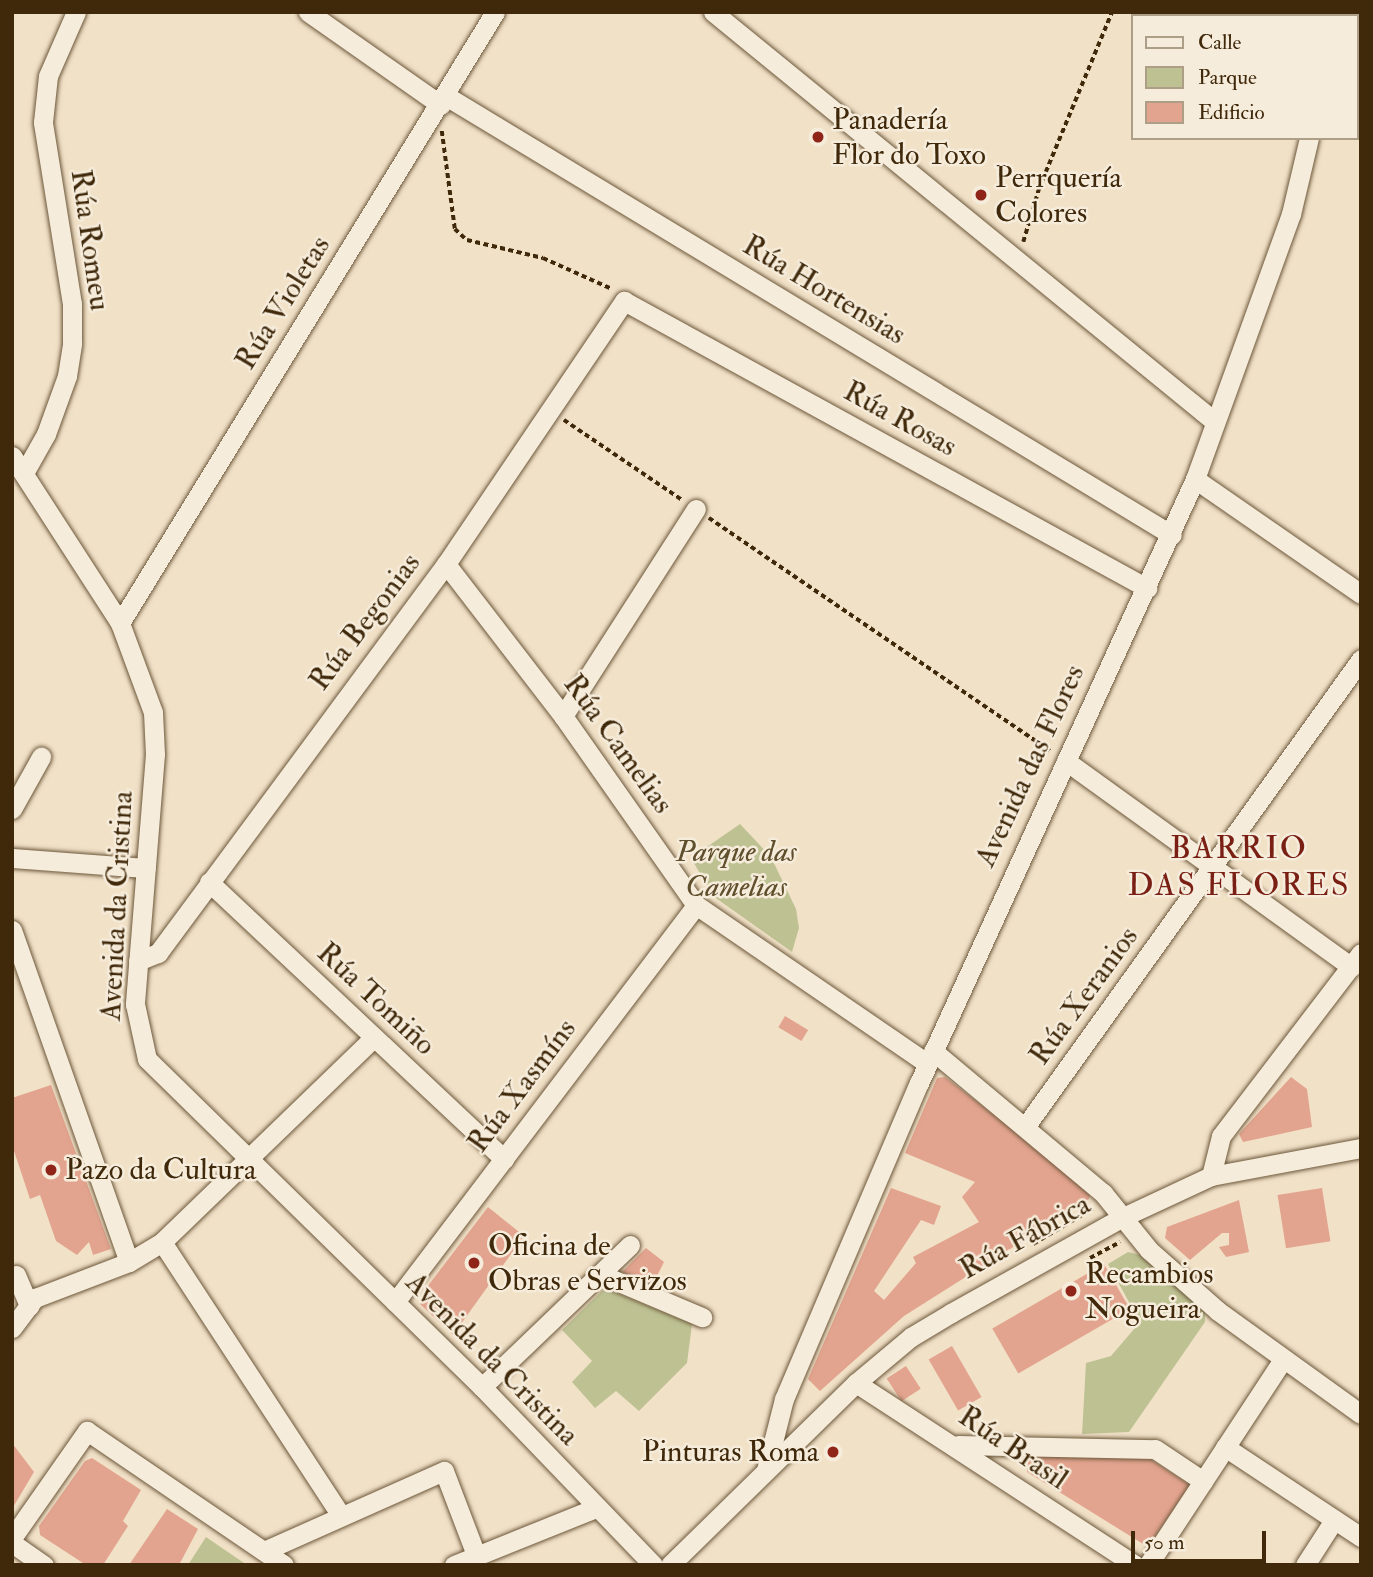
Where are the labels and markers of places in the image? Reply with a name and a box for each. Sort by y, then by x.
place label: Panadería Flor do Toxo [832,102,986,172]
marker: Panadería Flor do Toxo [810,129,826,145]
place label: Perrquería Colores [995,160,1122,230]
marker: Perrquería Colores [973,187,989,203]
place label: Pazo da Cultura [65,1152,256,1188]
marker: Pazo da Cultura [43,1162,59,1178]
place label: Oficina de Obras e Servizos [488,1228,687,1298]
marker: Oficina de Obras e Servizos [466,1255,482,1271]
place label: Recambios Nogueira [1085,1256,1214,1326]
marker: Recambios Nogueira [1063,1283,1079,1299]
place label: Pinturas Roma [642,1434,819,1470]
marker: Pinturas Roma [825,1444,841,1460]

